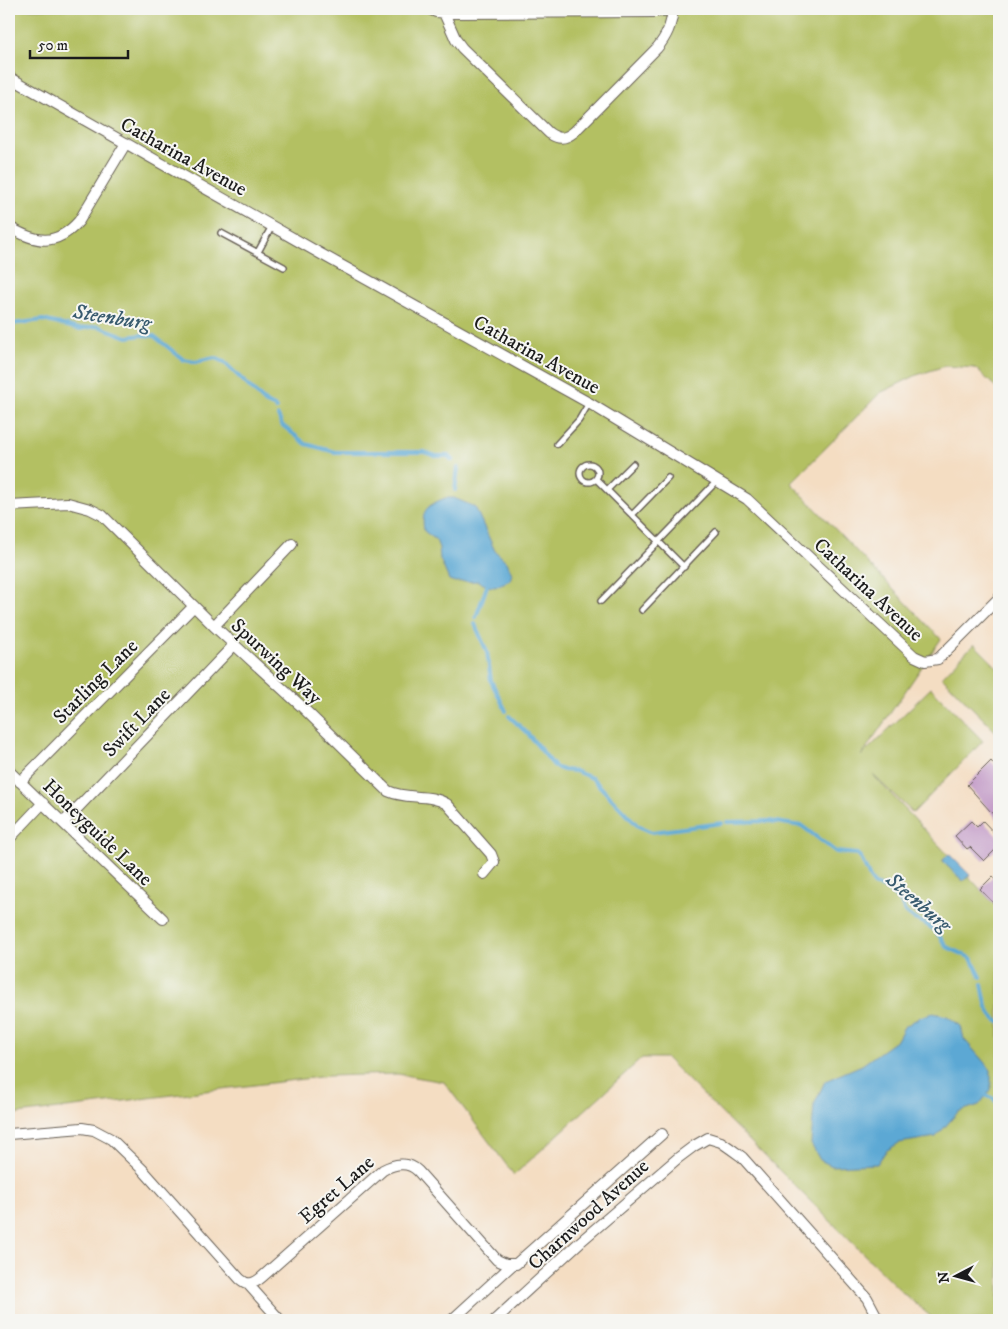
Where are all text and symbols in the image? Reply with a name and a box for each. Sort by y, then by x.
scale bar [30,28,128,60]
text: 50 m [38,36,68,55]
street label: Catharina Avenue [116,112,251,202]
water label: Steenburg [70,299,154,337]
street label: Catharina Avenue [469,310,604,400]
street label: Catharina Avenue [808,533,928,647]
street label: Spurwing Way [225,614,327,711]
street label: Starling Lane [48,634,144,730]
street label: Swift Lane [98,683,176,763]
street label: Honeyguide Lane [37,774,157,892]
water label: Steenburg [879,867,958,939]
street label: Egret Lane [294,1151,380,1230]
street label: Charnwood Avenue [523,1154,655,1276]
north arrow [930,1252,980,1302]
text: N [934,1270,954,1284]

